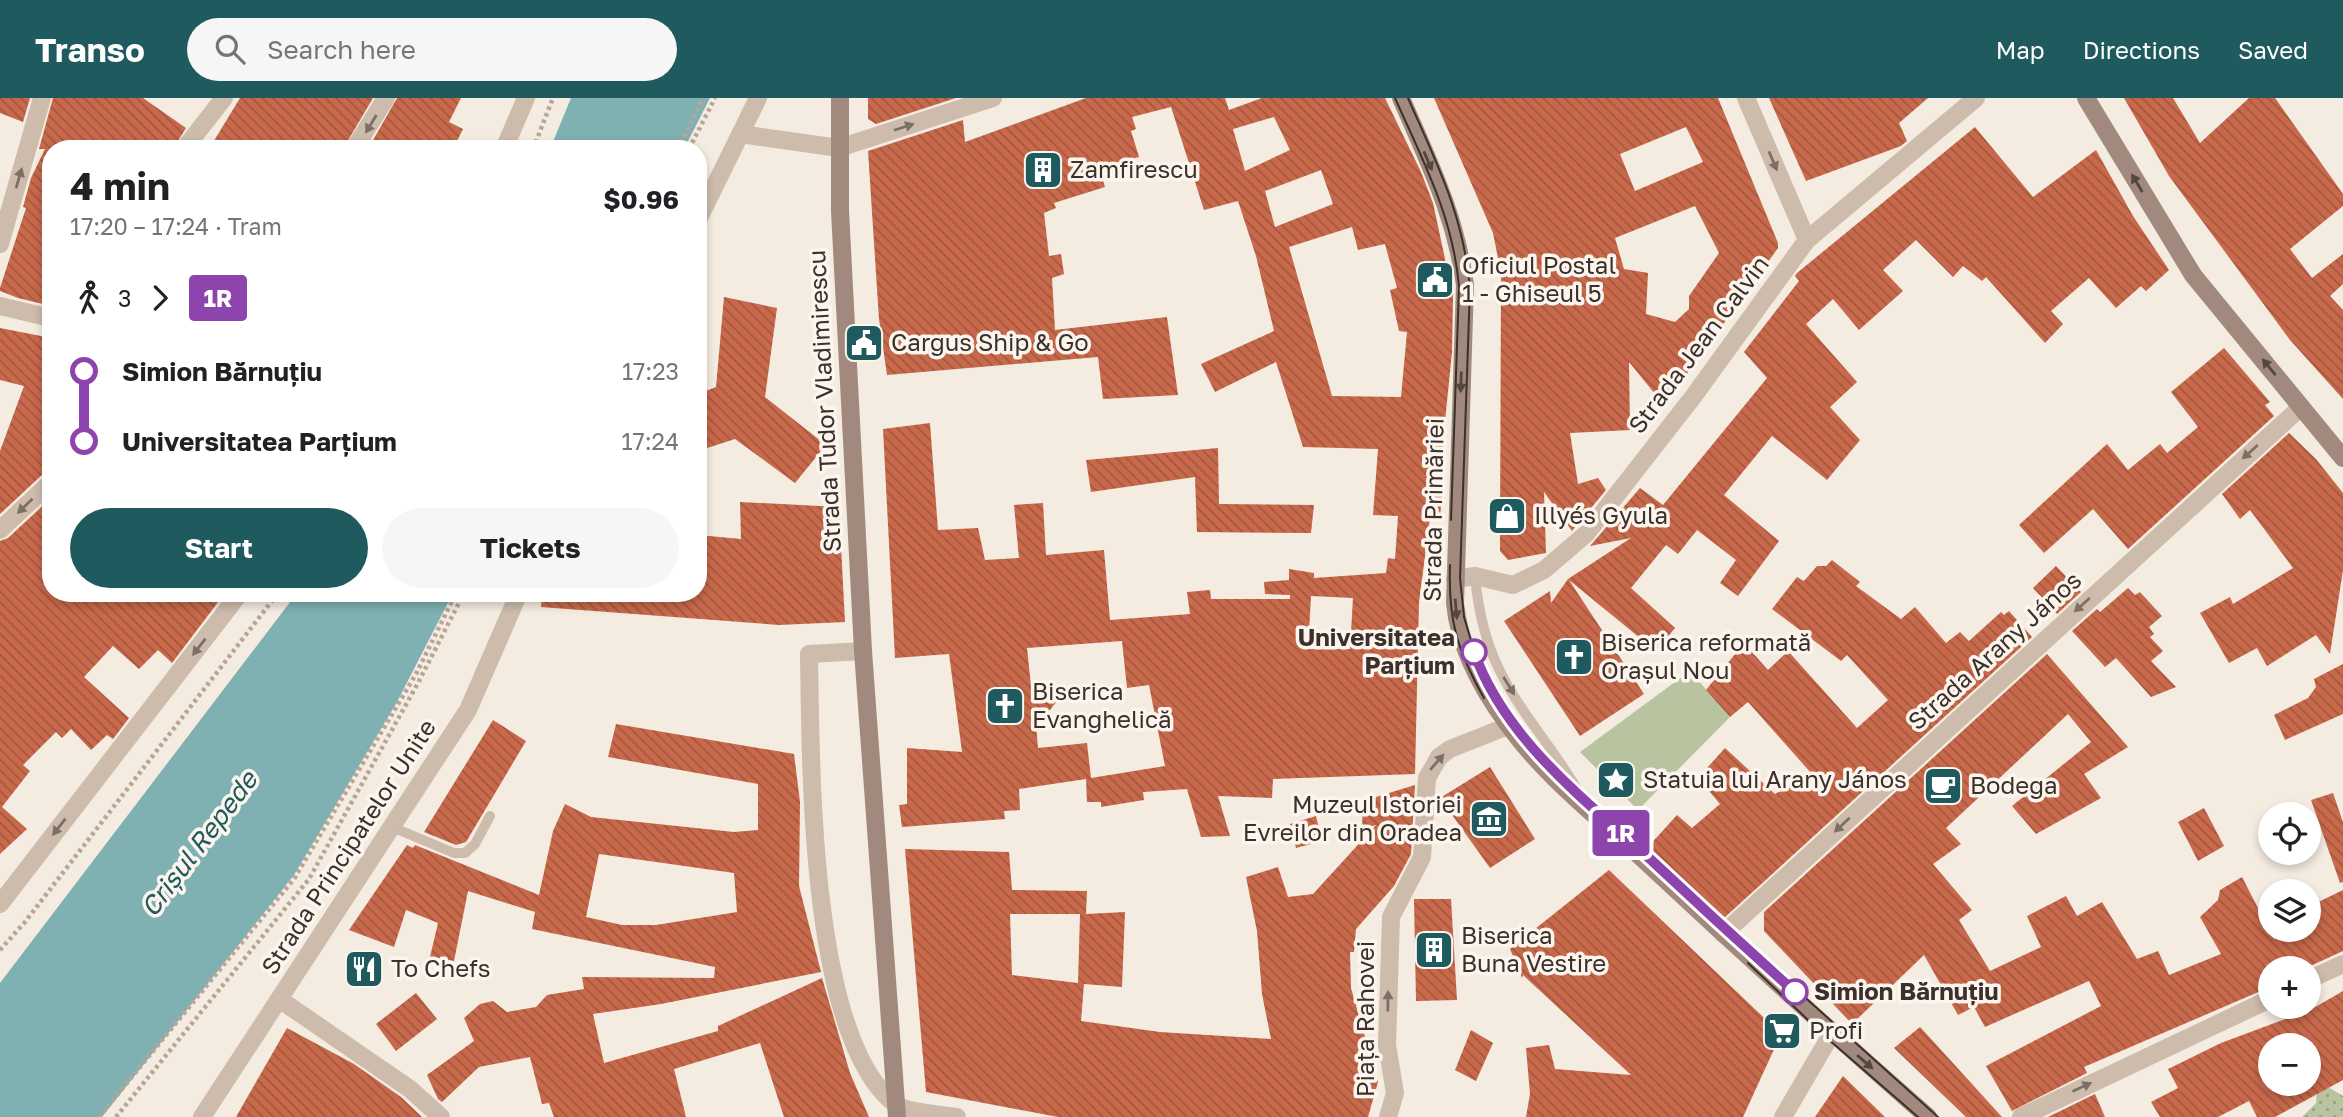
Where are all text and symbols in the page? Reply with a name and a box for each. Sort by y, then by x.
search box [187,18,677,81]
text: Transo [35,30,145,69]
icon: search [211,30,249,68]
text: Search here [267,34,416,65]
text: Map [1996,35,2045,64]
text: Directions [2083,35,2200,64]
text: Saved [2238,35,2308,64]
one-way arrow [364,114,377,133]
one-way arrow [893,121,914,131]
building icon: Zamfirescu [1022,149,1064,191]
one-way arrow [1423,150,1434,171]
one-way arrow [1768,150,1779,171]
place label: Zamfirescu [1070,154,1198,183]
text: 4 min [70,163,170,208]
one-way arrow [14,168,24,189]
one-way arrow [2131,173,2144,192]
text: $0.96 [603,184,679,215]
text: 17:20 – 17:24 · Tram [70,212,282,240]
street label: Strada Tudor Vladimirescu [801,249,846,553]
place label: Oficiul Postal 1 - Ghiseul 5 [1462,250,1616,307]
street label: Strada Jean Calvin [1622,250,1774,439]
public building icon: Oficiul Postal 1 - Ghiseul 5 [1414,259,1456,301]
icon: walk [70,279,108,317]
icon: forward [141,279,179,317]
text: 1R [203,283,233,312]
text: 3 [118,284,131,312]
public building icon: Cargus Ship & Go [843,322,885,364]
place label: Cargus Ship & Go [891,327,1089,356]
text: Simion Bărnuțiu [122,356,322,387]
text: 17:23 [622,357,679,385]
one-way arrow [2262,359,2277,376]
one-way arrow [1456,371,1467,393]
street label: Strada Primăriei [1416,418,1449,602]
text: Universitatea Parțium [122,426,397,457]
text: 17:24 [621,427,679,455]
one-way arrow [2241,444,2259,460]
shop icon: Illyés Gyula [1486,495,1528,537]
one-way arrow [17,497,34,514]
place label: Illyés Gyula [1534,500,1668,529]
button: Start [70,508,368,588]
button: Tickets [382,508,679,588]
street label: Strada Arany János [1902,565,2086,735]
one-way arrow [2073,597,2090,612]
one-way arrow [1451,598,1462,620]
place label: Universitatea Parțium [1298,622,1455,680]
place label: Biserica reformată Orașul Nou [1601,627,1811,685]
church icon: Biserica reformată Orașul Nou [1553,636,1595,678]
one-way arrow [191,638,206,656]
marker: Universitatea Parțium [1461,639,1487,665]
place label: Biserica Evanghelică [1032,676,1172,733]
one-way arrow [1502,677,1515,696]
church icon: Biserica Evanghelică [984,685,1026,727]
street label: Strada Principatelor Unite [254,713,441,979]
one-way arrow [1429,753,1444,770]
place icon: Statuia lui Arany János [1595,759,1637,801]
water label: Crișul Repede [134,763,264,922]
place label: Statuia lui Arany János [1643,764,1907,793]
cafe icon: Bodega [1922,765,1964,807]
place label: Bodega [1970,770,2057,799]
place label: Muzeul Istoriei Evreilor din Oradea [1243,789,1462,846]
museum icon: Muzeul Istoriei Evreilor din Oradea [1468,798,1510,840]
map controls [2258,802,2321,1096]
button: locate [2258,802,2321,865]
line badge: 1R [1590,810,1652,856]
one-way arrow [1833,817,1851,833]
one-way arrow [52,818,67,836]
text: 1R [1606,818,1636,847]
button: layers [2258,879,2321,942]
place label: Biserica Buna Vestire [1461,920,1606,977]
building icon: Biserica Buna Vestire [1413,929,1455,971]
street label: Piața Rahovei [1350,941,1380,1097]
restaurant icon: To Chefs [343,948,385,990]
place label: To Chefs [391,953,490,982]
button: + [2258,956,2321,1019]
place label: Simion Bărnuțiu [1814,976,1999,1006]
marker: Simion Bărnuțiu [1782,979,1808,1005]
one-way arrow [1382,990,1394,1012]
supermarket icon: Profi [1761,1010,1803,1052]
place label: Profi [1809,1015,1863,1044]
button: − [2258,1033,2321,1096]
one-way arrow [1856,1054,1874,1070]
one-way arrow [2072,1081,2092,1093]

